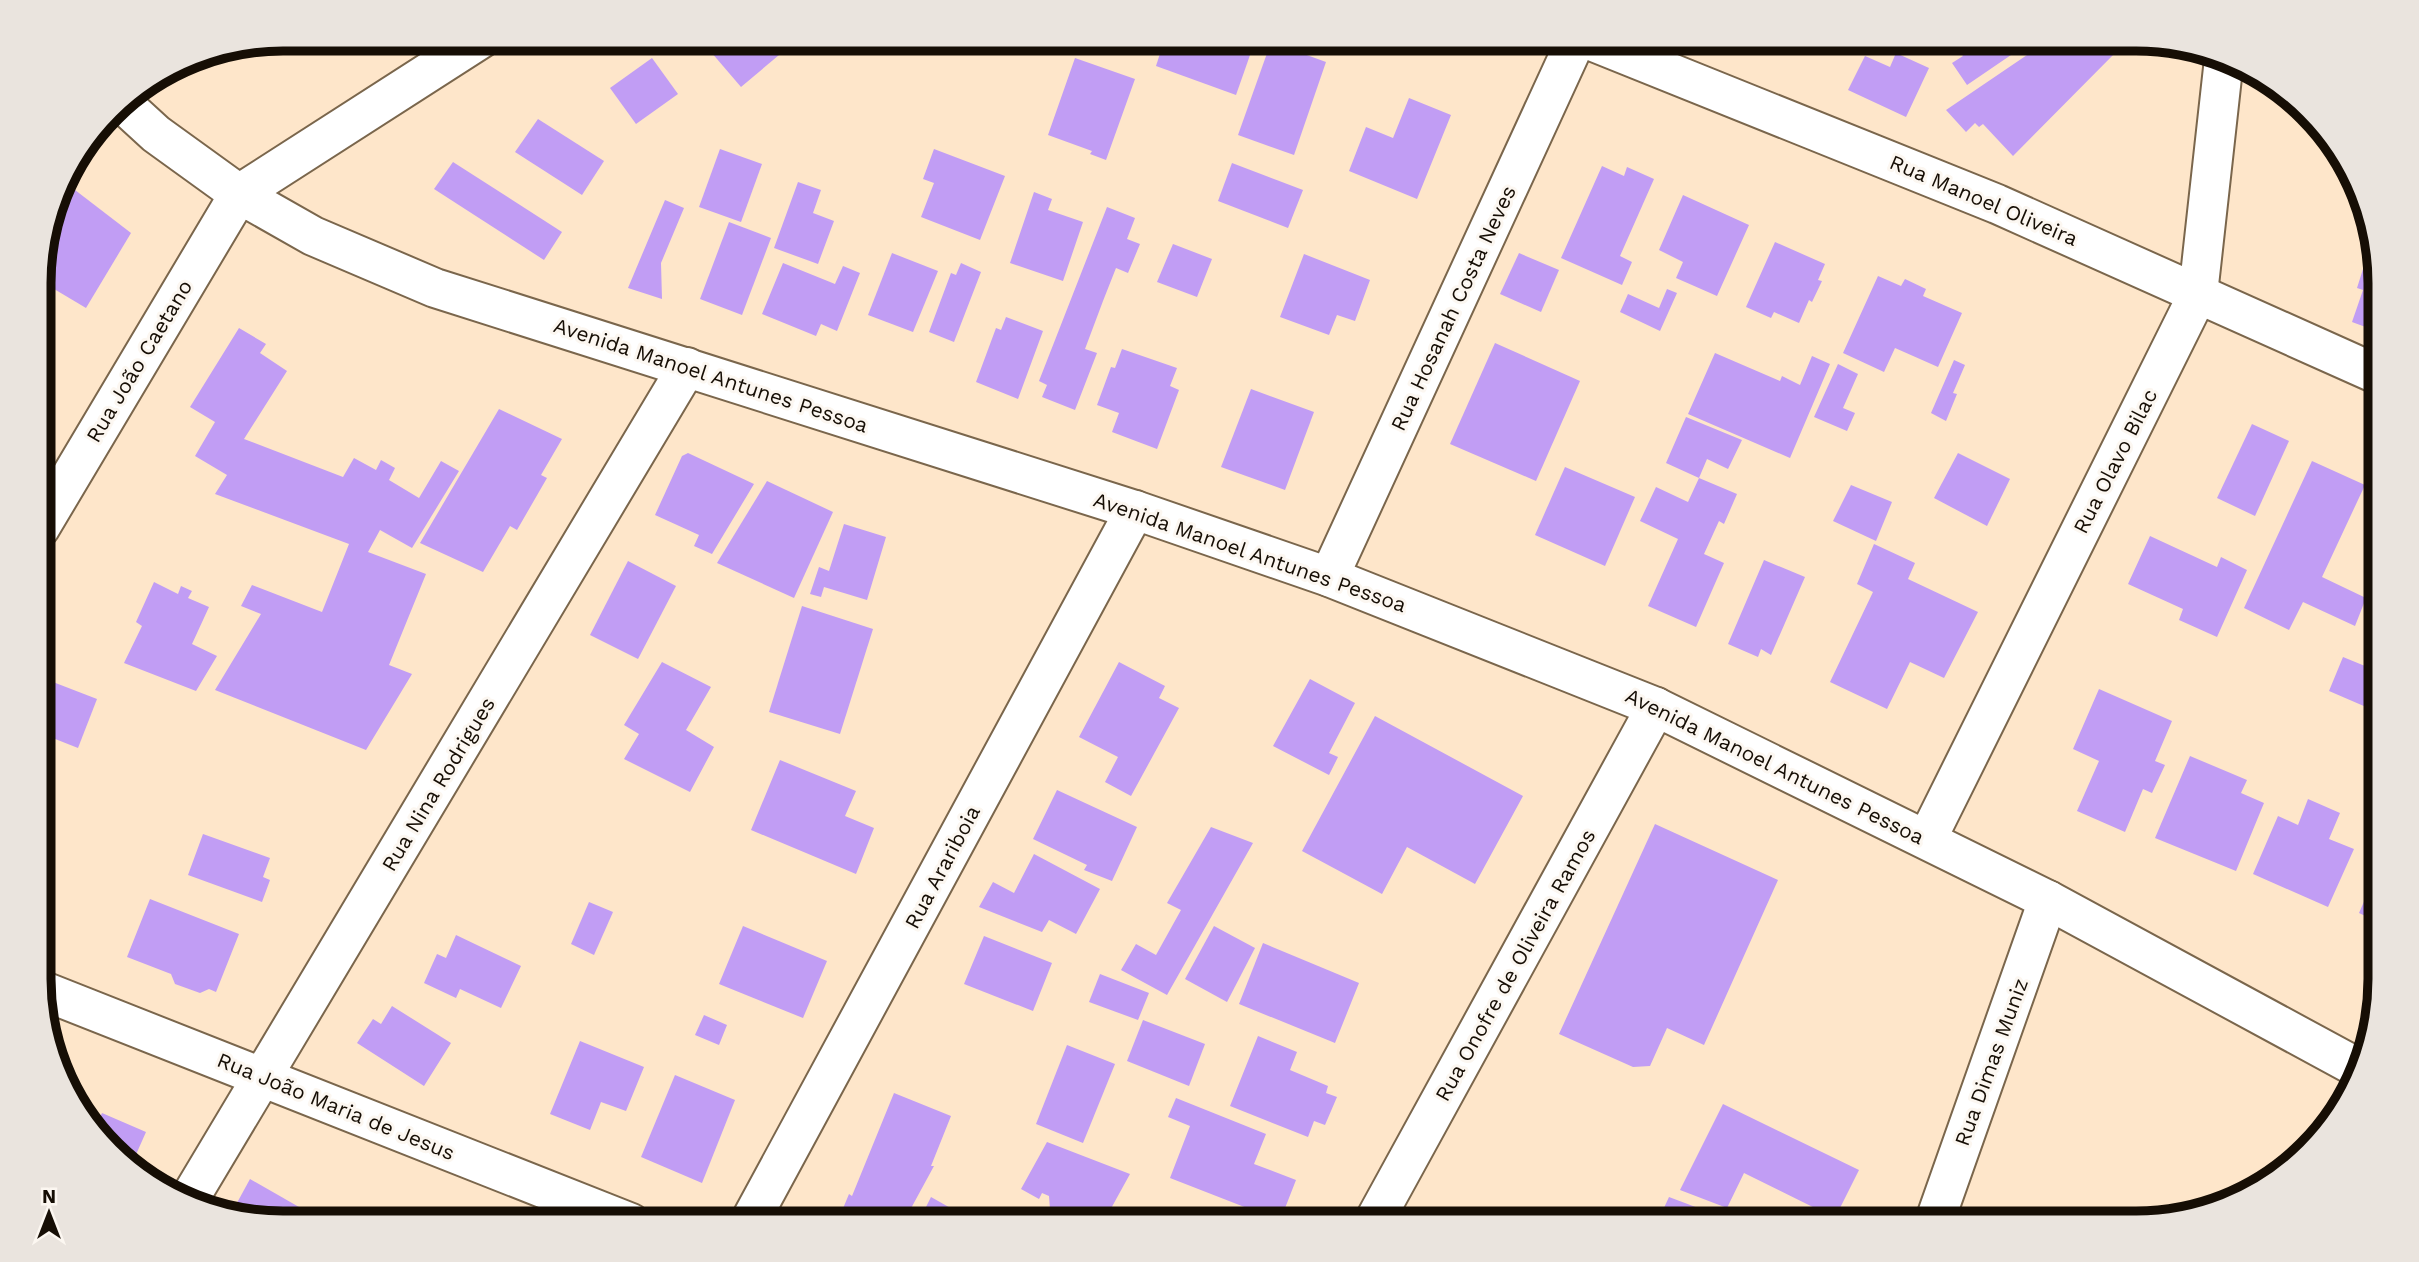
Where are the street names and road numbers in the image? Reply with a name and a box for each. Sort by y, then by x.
street label: Rua Manoel Oliveira [1886,149,2082,251]
street label: Rua Hosanah Costa Neves [1385,181,1521,435]
street label: Rua João Caetano [81,275,197,447]
street label: Avenida Manoel Antunes Pessoa [551,312,871,438]
street label: Rua Olavo Bilac [2068,384,2162,538]
street label: Avenida Manoel Antunes Pessoa [1090,487,1410,617]
street label: Avenida Manoel Antunes Pessoa [1622,683,1928,849]
street label: Rua Nina Rodrigues [376,692,500,876]
street label: Rua Arariboia [899,801,985,933]
street label: Rua Onofre de Oliveira Ramos [1430,825,1600,1105]
street label: Rua Dimas Muniz [1949,975,2033,1149]
street label: Rua João Maria de Jesus [214,1047,458,1165]

